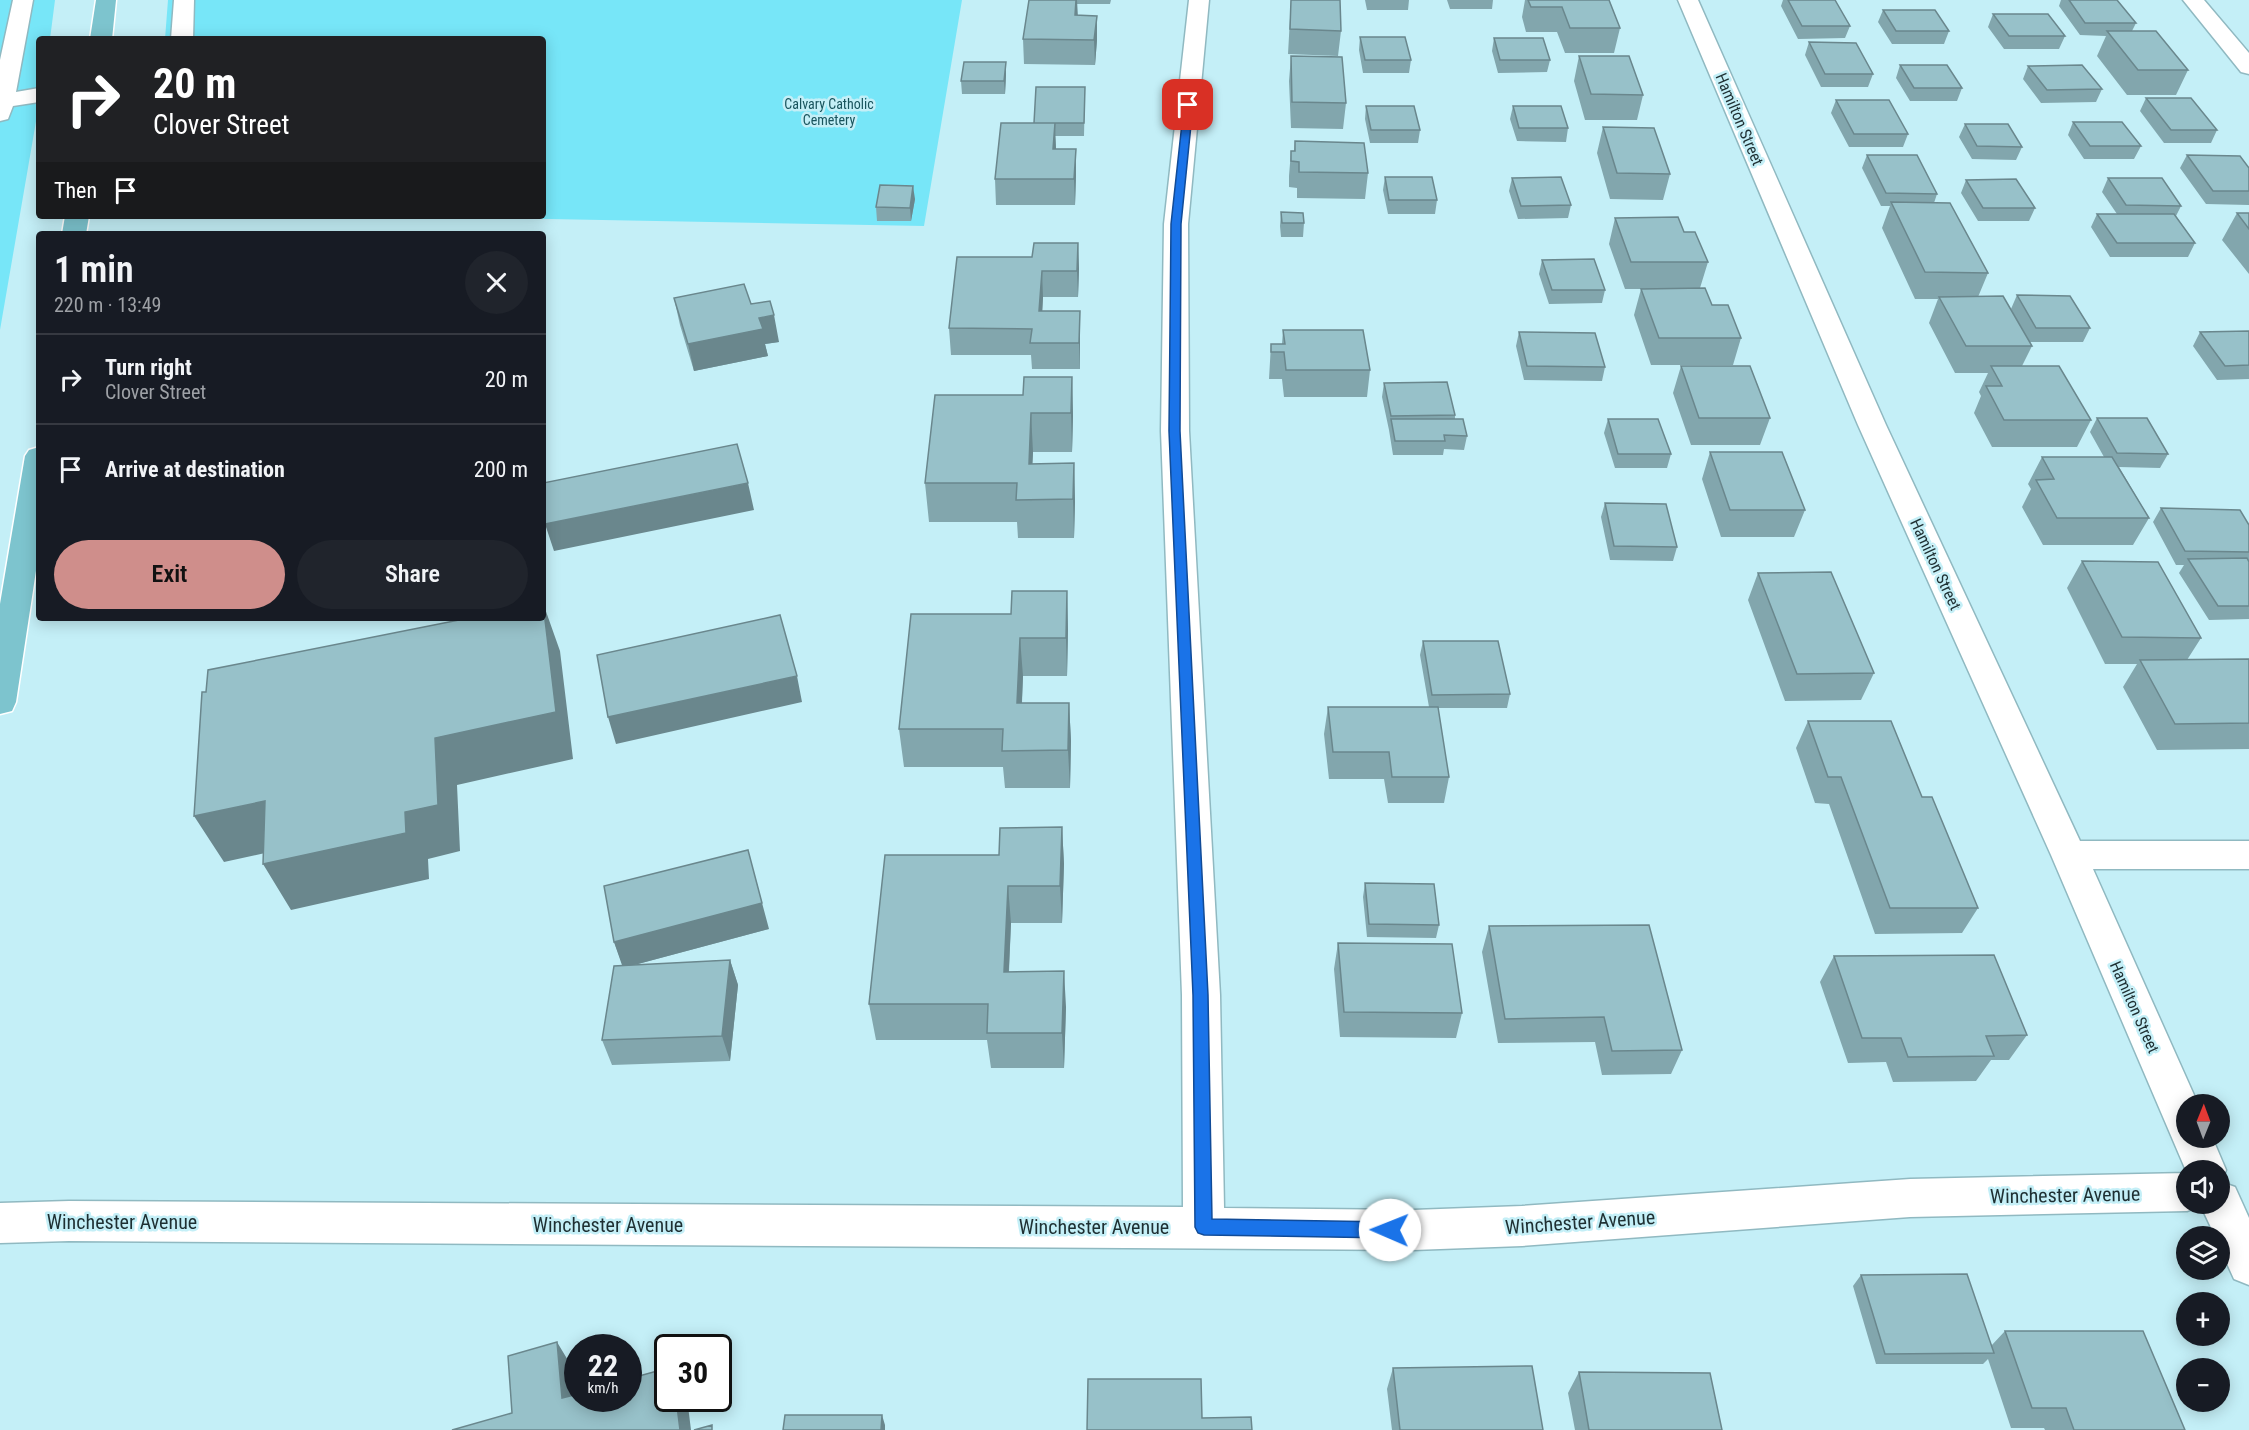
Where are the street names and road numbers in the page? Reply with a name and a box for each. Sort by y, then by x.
street label: Hamilton Street [1712,70,1768,168]
street label: Hamilton Street [1906,516,1965,613]
street label: Hamilton Street [2106,958,2163,1056]
street label: Winchester Avenue [1990,1182,2140,1208]
street label: Winchester Avenue [1504,1205,1656,1239]
street label: Winchester Avenue [47,1210,197,1234]
street label: Winchester Avenue [533,1213,683,1237]
street label: Winchester Avenue [1019,1215,1169,1239]

